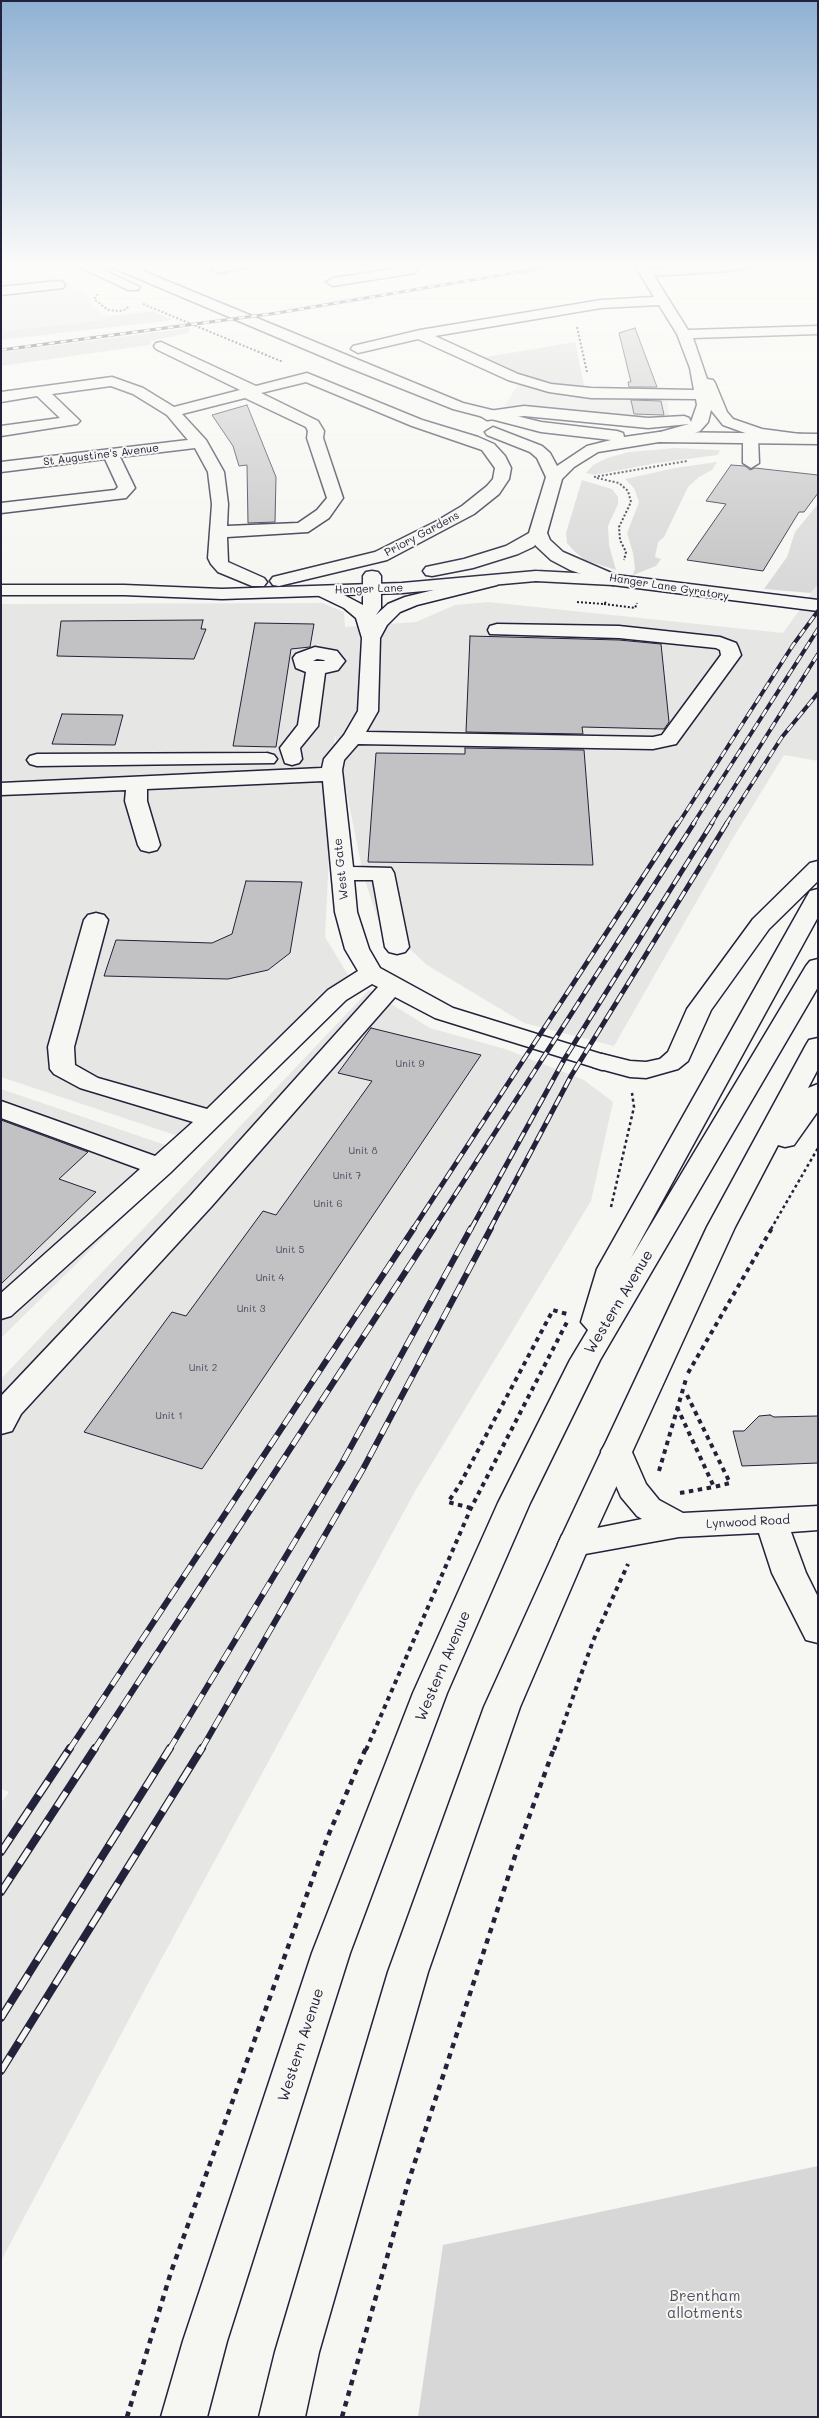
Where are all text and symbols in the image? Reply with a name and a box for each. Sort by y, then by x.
street label: St Augustine's Avenue [42,441,160,469]
street label: Priory Gardens [382,509,462,559]
street label: Hanger Lane Gyratory [608,571,730,603]
street label: Hanger Lane [335,581,403,597]
street label: West Gate [331,837,351,901]
house number: Unit 9 [396,1058,424,1070]
house number: Unit 8 [349,1145,377,1157]
house number: Unit 7 [333,1170,361,1182]
house number: Unit 6 [314,1198,342,1210]
house number: Unit 5 [276,1244,304,1256]
street label: Western Avenue [581,1247,657,1357]
house number: Unit 4 [256,1272,284,1284]
house number: Unit 3 [237,1303,265,1315]
house number: Unit 2 [189,1362,217,1374]
house number: Unit 1 [155,1410,183,1422]
street label: Lynwood Road [706,1513,790,1531]
street label: Western Avenue [412,1608,474,1724]
street label: Western Avenue [274,1986,328,2104]
park label: Brentham allotments [667,2287,743,2322]

